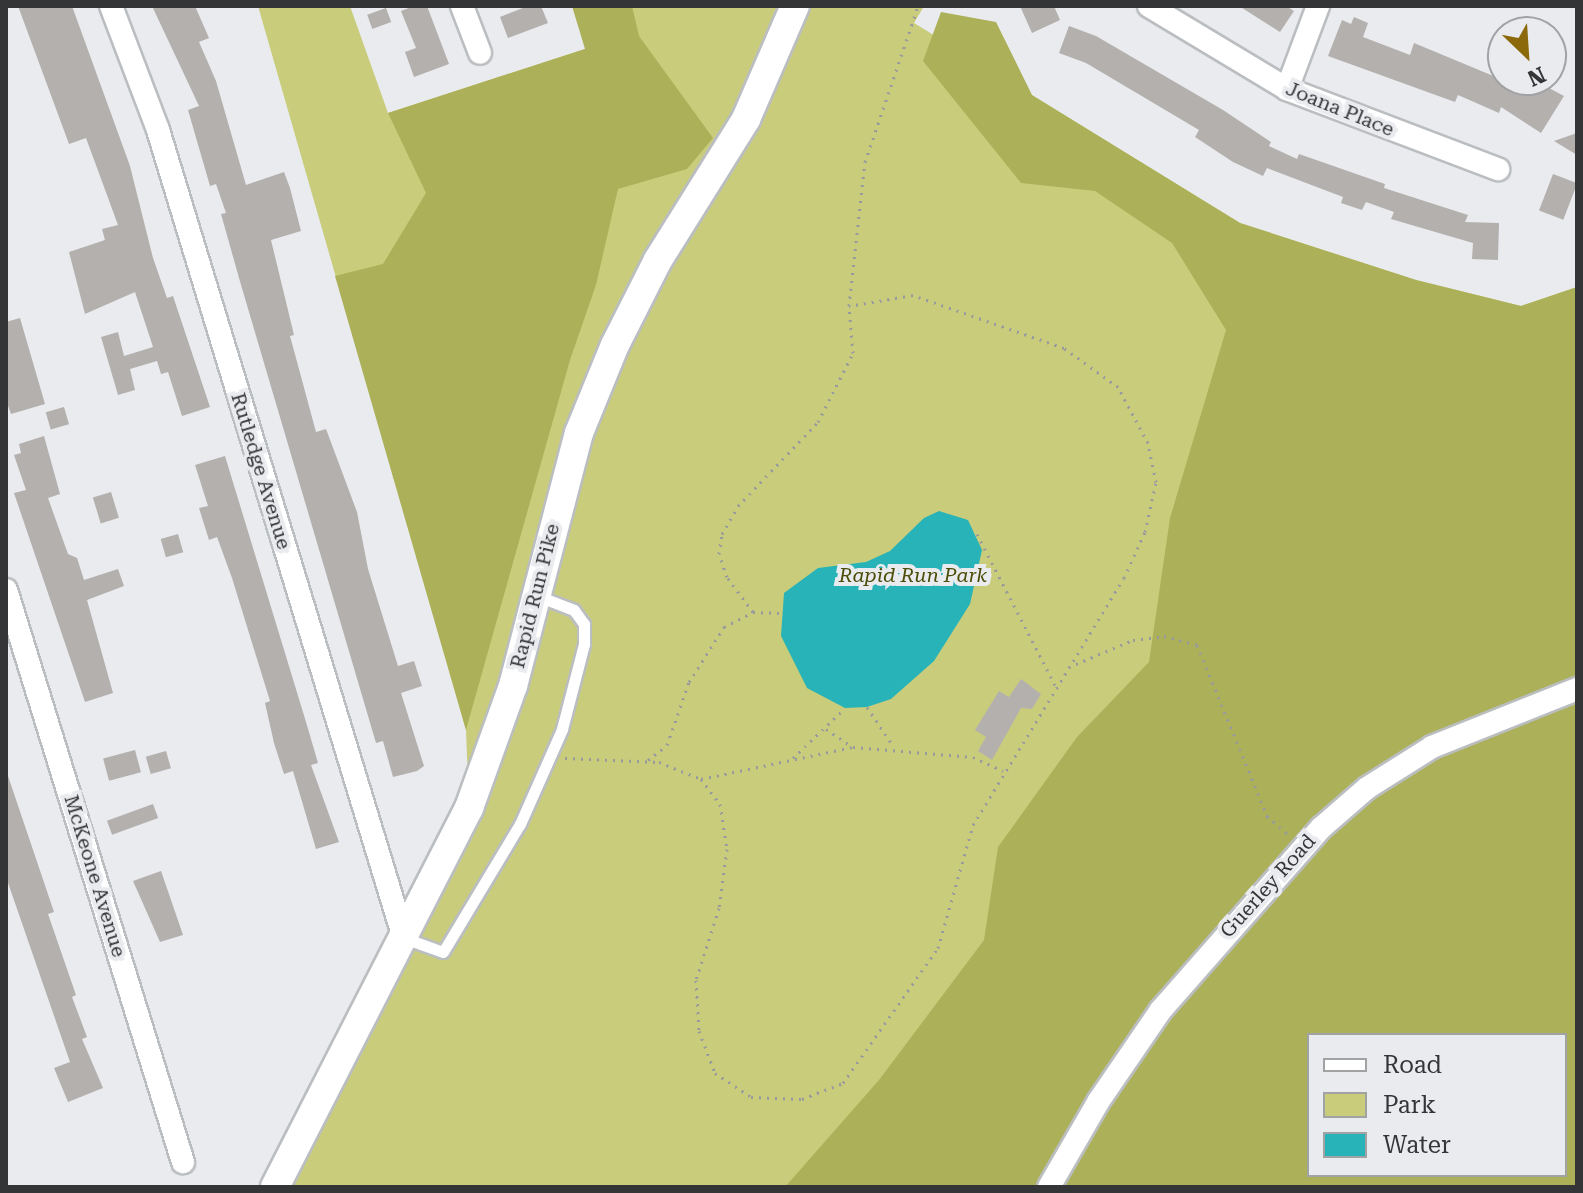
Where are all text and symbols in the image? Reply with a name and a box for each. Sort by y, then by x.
north arrow [1487,16,1567,96]
text: N [1524,61,1549,91]
street label: Joana Place [1282,76,1398,142]
street label: Rutledge Avenue [226,390,296,552]
street label: Rapid Run Pike [505,521,565,671]
park label: Rapid Run Park [839,563,987,587]
street label: McKeone Avenue [59,792,131,960]
street label: Guerley Road [1215,829,1321,943]
legend [1307,1033,1567,1177]
text: Road [1383,1051,1442,1079]
text: Park [1383,1091,1436,1119]
text: Water [1383,1131,1451,1159]

